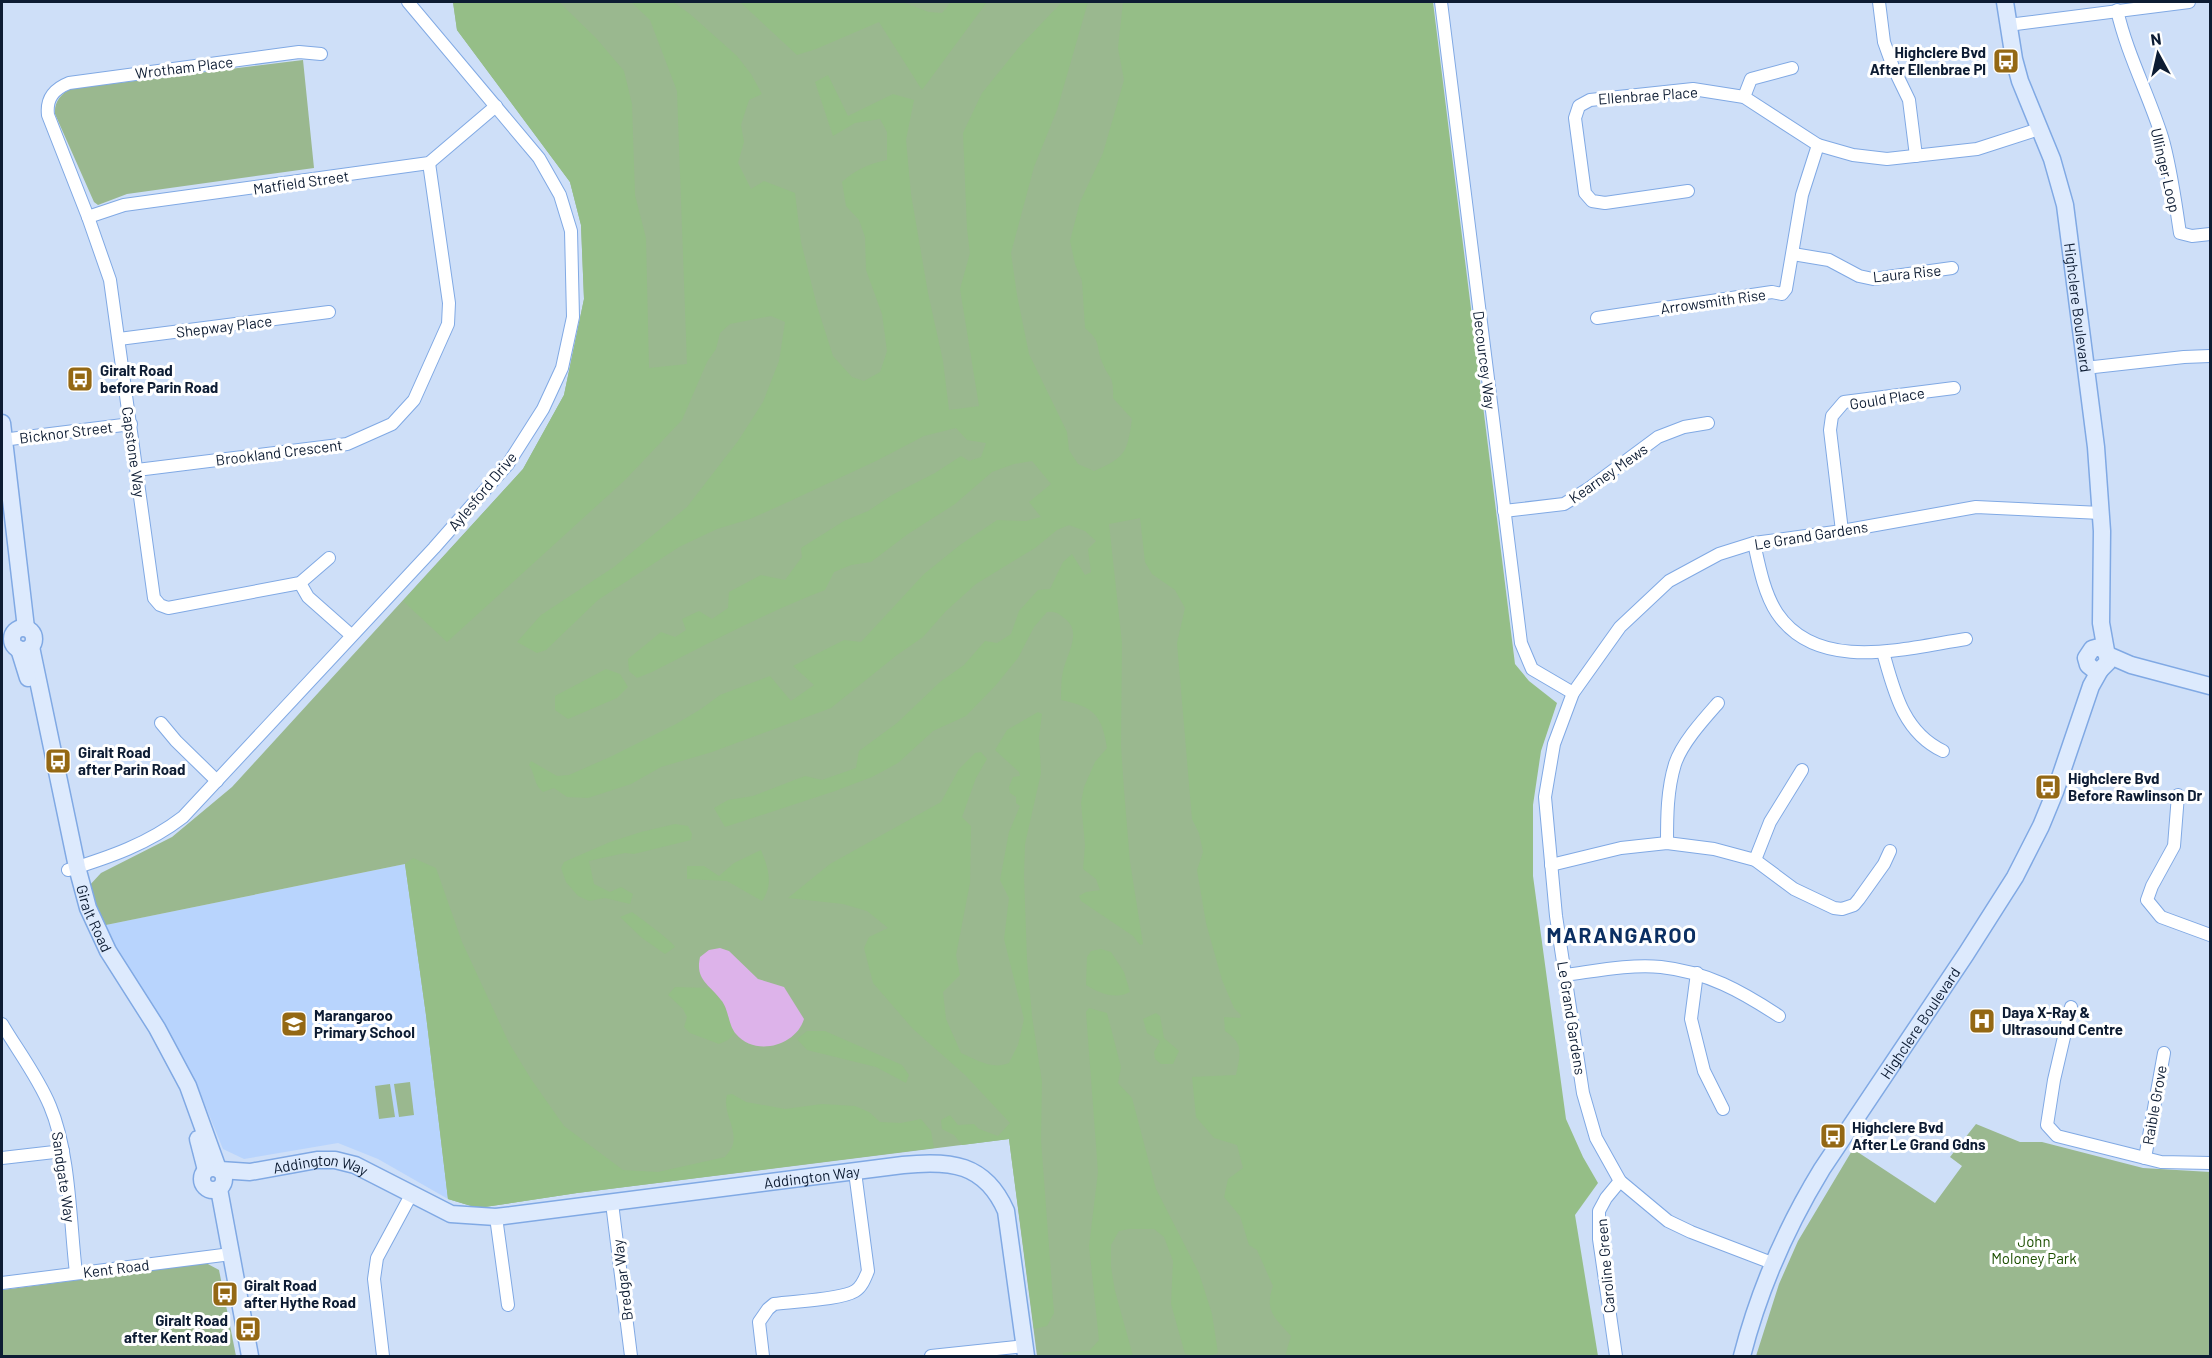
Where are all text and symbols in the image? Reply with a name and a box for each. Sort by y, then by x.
north arrow [2128,24,2188,84]
text: N [2149,29,2162,49]
place label: Highclere Bvd After Ellenbrae Pl [1870,43,1986,78]
bus stop icon: Highclere Bvd After Ellenbrae Pl [1991,46,2021,76]
street label: Wrotham Place [134,52,234,82]
street label: Ellenbrae Place [1597,83,1699,107]
street label: Ullinger Loop [2148,126,2184,214]
street label: Matfield Street [252,166,350,198]
street label: Highclere Boulevard [2061,242,2095,373]
street label: Laura Rise [1872,260,1942,286]
street label: Arrowsmith Rise [1659,285,1767,317]
street label: Decourcey Way [1470,310,1500,410]
street label: Shepway Place [175,311,273,341]
place label: Giralt Road before Parin Road [100,361,218,396]
bus stop icon: Giralt Road before Parin Road [65,364,95,394]
street label: Gould Place [1848,383,1926,413]
street label: Capstone Way [119,405,149,499]
street label: Bicknor Street [18,417,114,447]
street label: Brookland Crescent [214,435,344,469]
street label: Kearney Mews [1565,439,1651,507]
street label: Aylesford Drive [444,448,520,534]
street label: Le Grand Gardens [1753,517,1869,553]
place label: Giralt Road after Parin Road [78,743,186,778]
bus stop icon: Giralt Road after Parin Road [43,746,73,776]
place label: Highclere Bvd Before Rawlinson Dr [2068,769,2202,804]
bus stop icon: Highclere Bvd Before Rawlinson Dr [2033,772,2063,802]
street label: Giralt Road [73,883,116,955]
district label: MARANGAROO [1547,922,1697,947]
street label: Le Grand Gardens [1554,960,1590,1076]
street label: Highclere Boulevard [1876,964,1964,1082]
place label: Daya X-Ray & Ultrasound Centre [2002,1003,2123,1038]
place label: Marangaroo Primary School [314,1006,415,1041]
hospital icon: Daya X-Ray & Ultrasound Centre [1967,1006,1997,1036]
school or university icon: Marangaroo Primary School [279,1009,309,1039]
street label: Raible Grove [2138,1064,2170,1146]
place label: Highclere Bvd After Le Grand Gdns [1852,1118,1986,1153]
bus stop icon: Highclere Bvd After Le Grand Gdns [1818,1121,1848,1151]
street label: Sandgate Way [49,1131,79,1224]
street label: Addington Way [272,1150,371,1179]
street label: Addington Way [763,1162,861,1192]
street label: Caroline Green [1592,1218,1618,1314]
park label: John Moloney Park [1991,1232,2077,1267]
street label: Bredgar Way [608,1238,636,1322]
street label: Kent Road [82,1255,150,1281]
place label: Giralt Road after Hythe Road [244,1276,356,1311]
bus stop icon: Giralt Road after Hythe Road [210,1279,240,1309]
place label: Giralt Road after Kent Road [124,1311,228,1346]
bus stop icon: Giralt Road after Kent Road [233,1314,263,1344]

